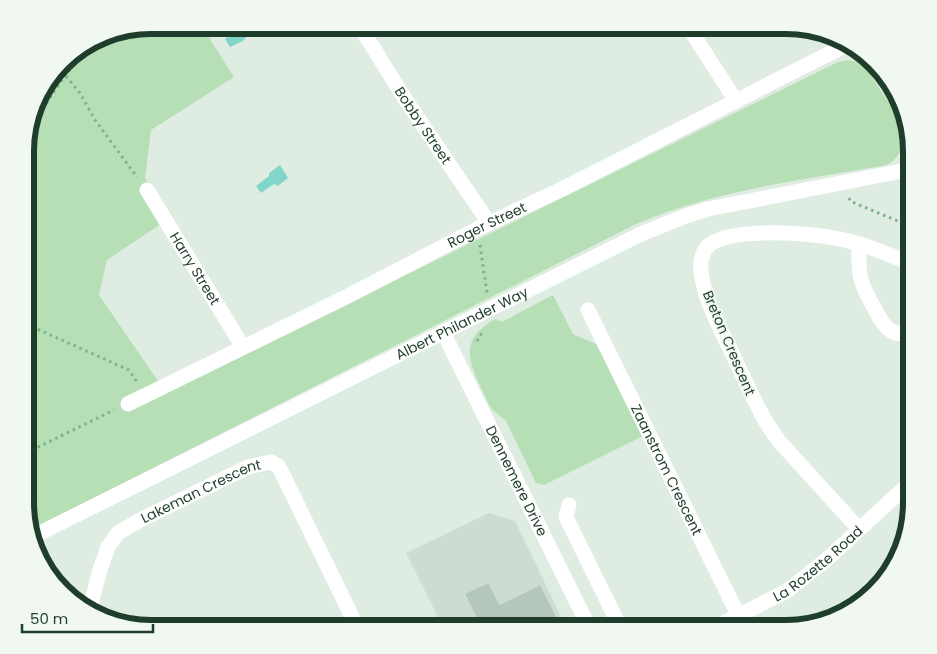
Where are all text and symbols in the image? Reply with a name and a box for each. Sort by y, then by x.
street label: Bobby Street [390,83,456,168]
street label: Roger Street [444,197,530,253]
street label: Harry Street [165,228,225,309]
street label: Albert Philander Way [392,282,532,365]
street label: Breton Crescent [698,287,760,399]
street label: Zaanstrom Crescent [626,401,707,539]
street label: Dennemere Drive [481,422,553,540]
street label: Lakeman Crescent [137,454,263,528]
street label: La Rozette Road [770,521,867,606]
scale bar [22,602,154,634]
text: 50 m [30,608,68,629]

